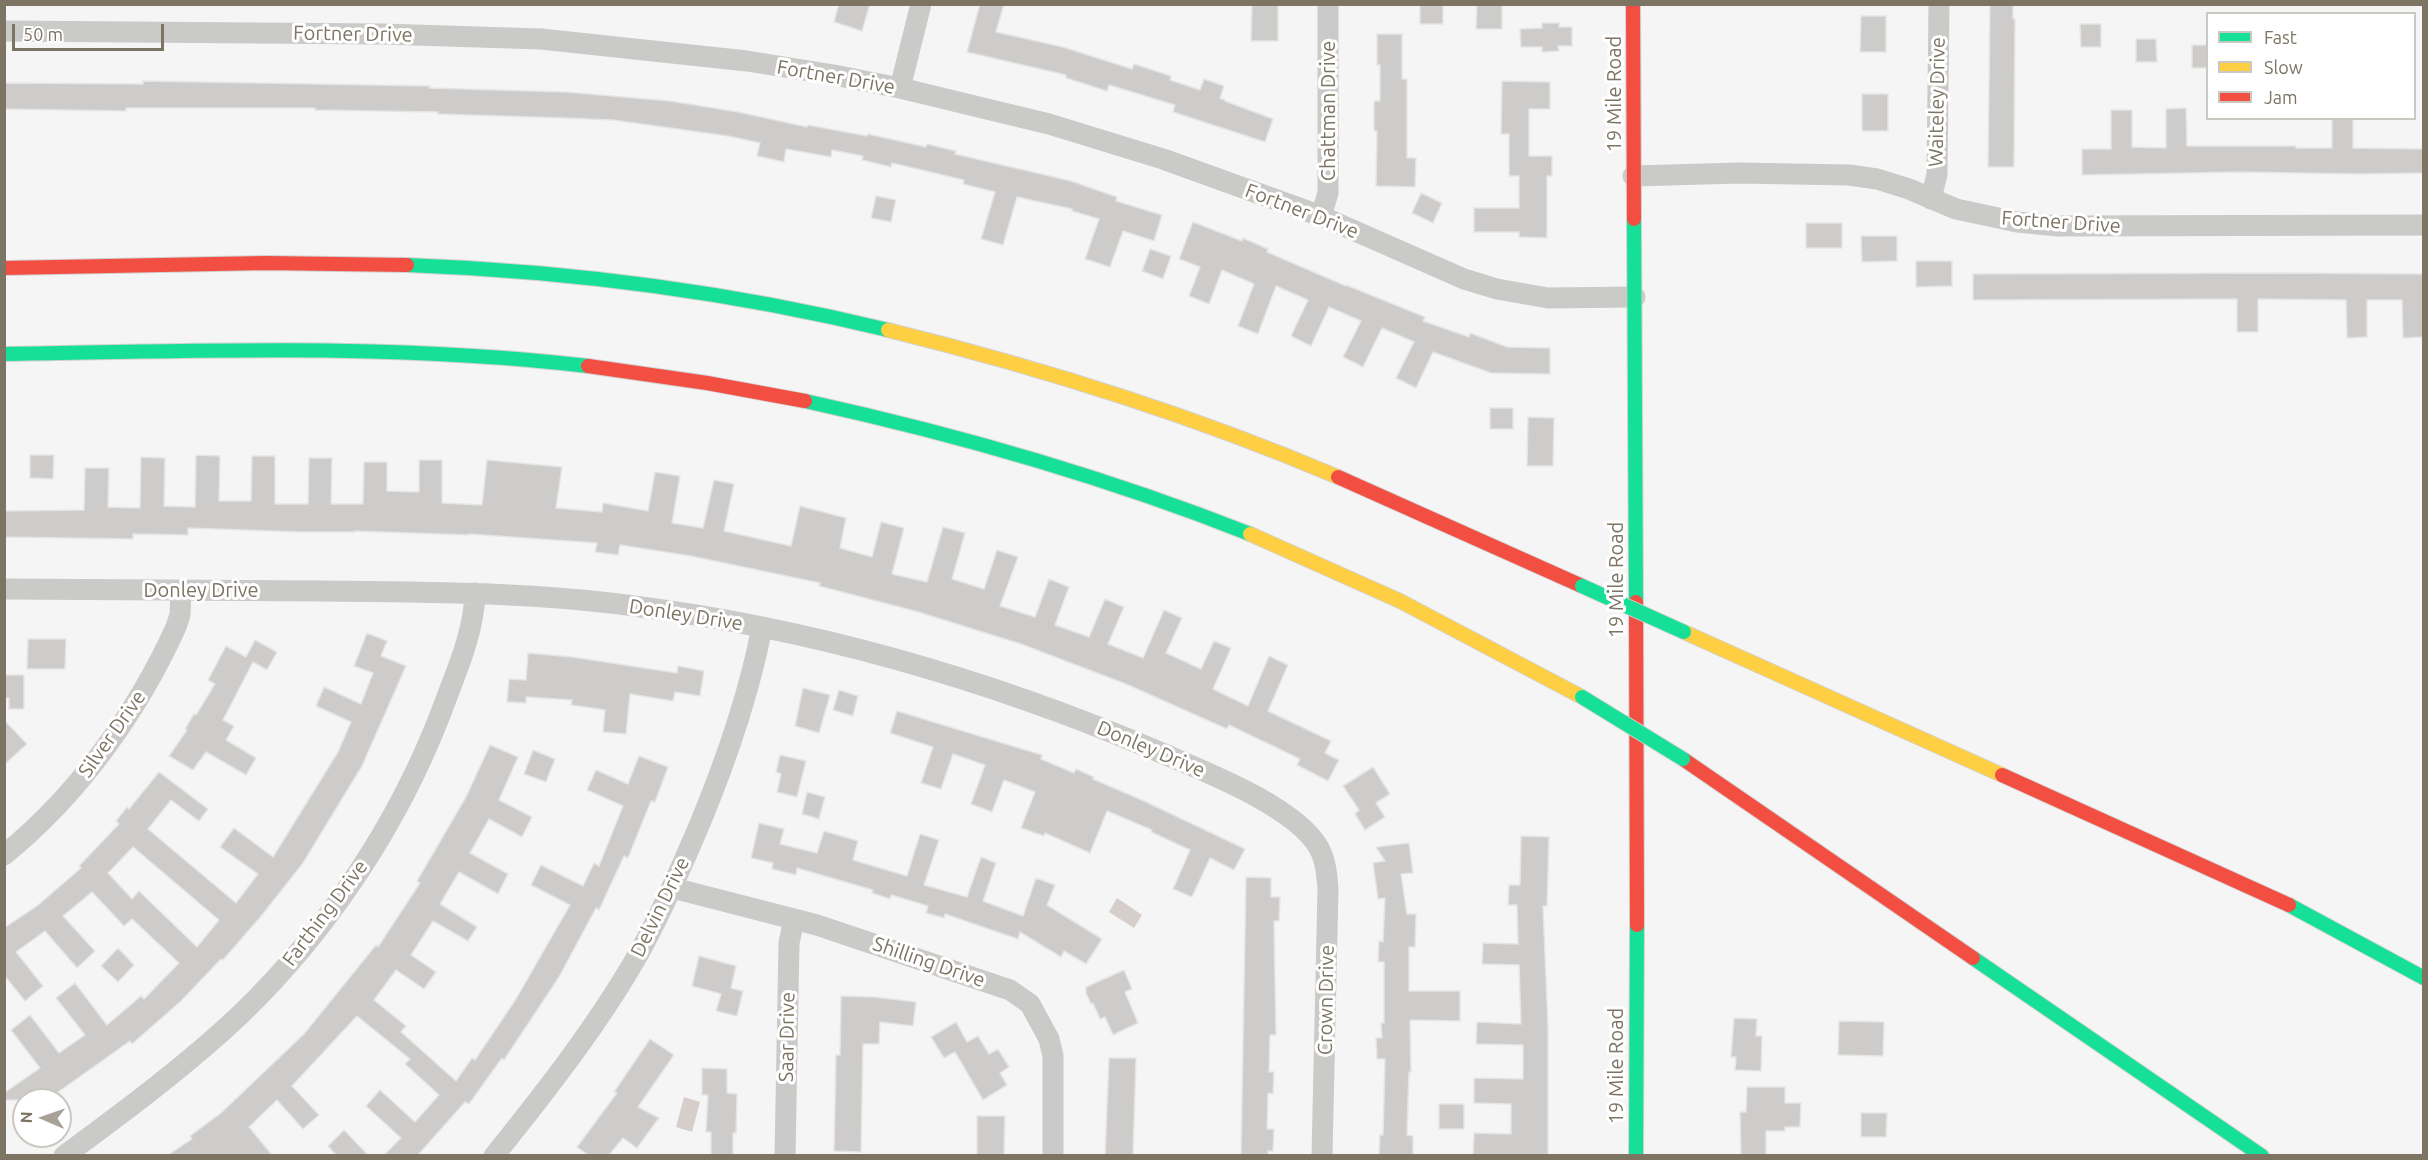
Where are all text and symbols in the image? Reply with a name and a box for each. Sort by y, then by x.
scale bar [15,12,166,50]
legend [2206,12,2416,120]
street label: Fortner Drive [293,21,413,47]
text: 50 m [23,24,63,44]
text: Fast [2264,27,2297,47]
street label: 19 Mile Road [1602,36,1626,152]
street label: Waiteley Drive [1924,37,1950,167]
street label: Chattman Drive [1316,41,1340,181]
street label: Fortner Drive [775,55,897,99]
text: Slow [2264,57,2303,77]
text: Jam [2264,87,2298,107]
street label: Fortner Drive [1242,178,1362,244]
street label: Fortner Drive [2001,206,2121,238]
street label: 19 Mile Road [1604,522,1628,638]
street label: Donley Drive [143,578,259,602]
street label: Donley Drive [627,594,745,636]
street label: Silver Drive [73,686,151,782]
street label: Donley Drive [1093,715,1209,783]
street label: Delvin Drive [625,853,695,961]
street label: Farthing Drive [277,855,373,971]
street label: Shilling Drive [870,932,988,992]
street label: Crown Drive [1313,945,1339,1055]
street label: Saar Drive [774,992,800,1082]
street label: 19 Mile Road [1604,1008,1628,1124]
north arrow [12,1088,72,1148]
text: N [17,1111,35,1124]

